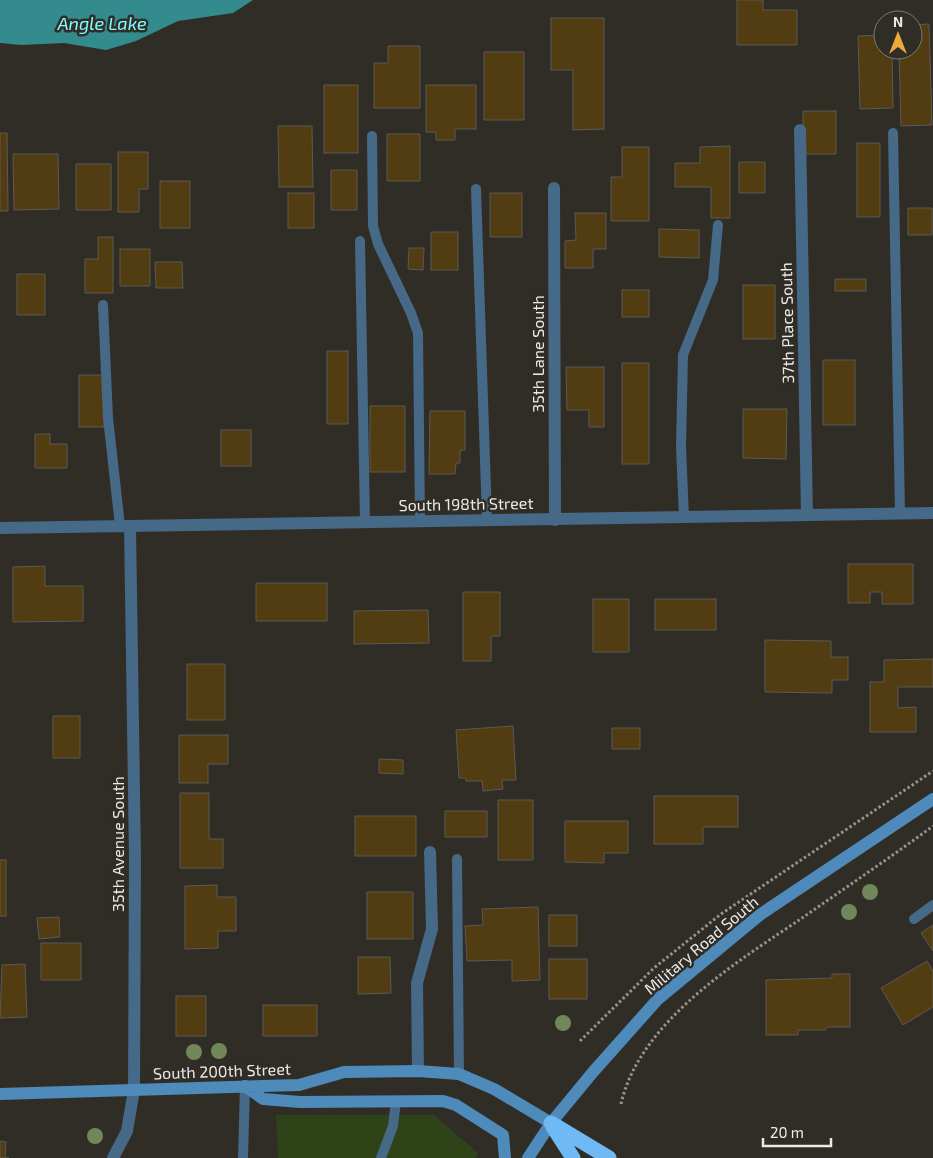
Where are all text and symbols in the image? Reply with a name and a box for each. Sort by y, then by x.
north arrow [873,10,923,60]
water label: Angle Lake [56,12,147,34]
text: N [893,13,903,30]
street label: 37th Place South [776,262,797,384]
street label: 35th Lane South [528,295,547,413]
street label: South 198th Street [398,493,534,514]
street label: 35th Avenue South [108,776,127,912]
street label: Military Road South [640,891,761,998]
street label: South 200th Street [153,1059,291,1082]
scale bar [763,1116,830,1148]
text: 20 m [770,1123,804,1141]

